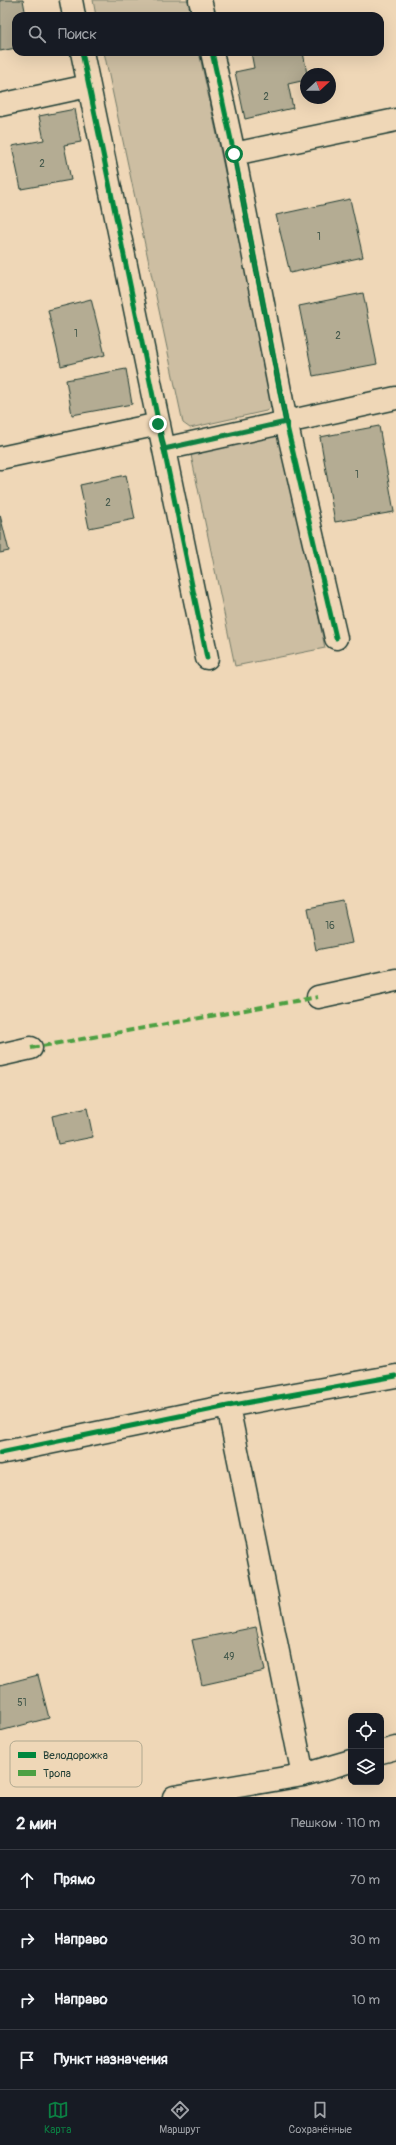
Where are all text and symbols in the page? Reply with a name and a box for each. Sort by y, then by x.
search box [12,12,384,56]
icon: search [26,23,48,45]
text: Поиск [58,25,97,44]
north arrow [300,68,336,104]
house number: 2 [263,91,269,103]
route start [225,145,243,163]
house number: 2 [39,158,45,170]
house number: 1 [317,231,321,243]
house number: 1 [74,328,78,340]
house number: 2 [335,330,341,342]
route end [149,415,167,433]
house number: 1 [355,469,359,481]
house number: 2 [105,497,111,509]
house number: 16 [325,920,335,932]
house number: 49 [224,1651,234,1663]
house number: 51 [17,1697,27,1709]
map controls [348,1713,384,1785]
button: locate [348,1713,384,1749]
legend [10,1741,142,1787]
text: Велодорожка [43,1749,108,1762]
button: layers [348,1749,384,1785]
text: Тропа [43,1767,71,1780]
text: 2 мин [16,1813,56,1834]
text: Пешком · 110 m [291,1815,380,1831]
icon: ahead [16,1869,38,1891]
text: Прямо [54,1870,95,1889]
text: 70 m [350,1872,380,1888]
icon: right [16,1929,38,1951]
text: Направо [54,1930,108,1949]
text: 30 m [350,1932,380,1948]
icon: right [16,1989,38,2011]
text: Направо [54,1990,108,2009]
text: 10 m [352,1992,380,2008]
icon: arrive [16,2049,38,2071]
text: Пункт назначения [54,2050,168,2069]
tab: Карта [44,2099,71,2136]
tab: Маршрут [159,2099,201,2136]
tab: Сохранённые [289,2099,352,2136]

